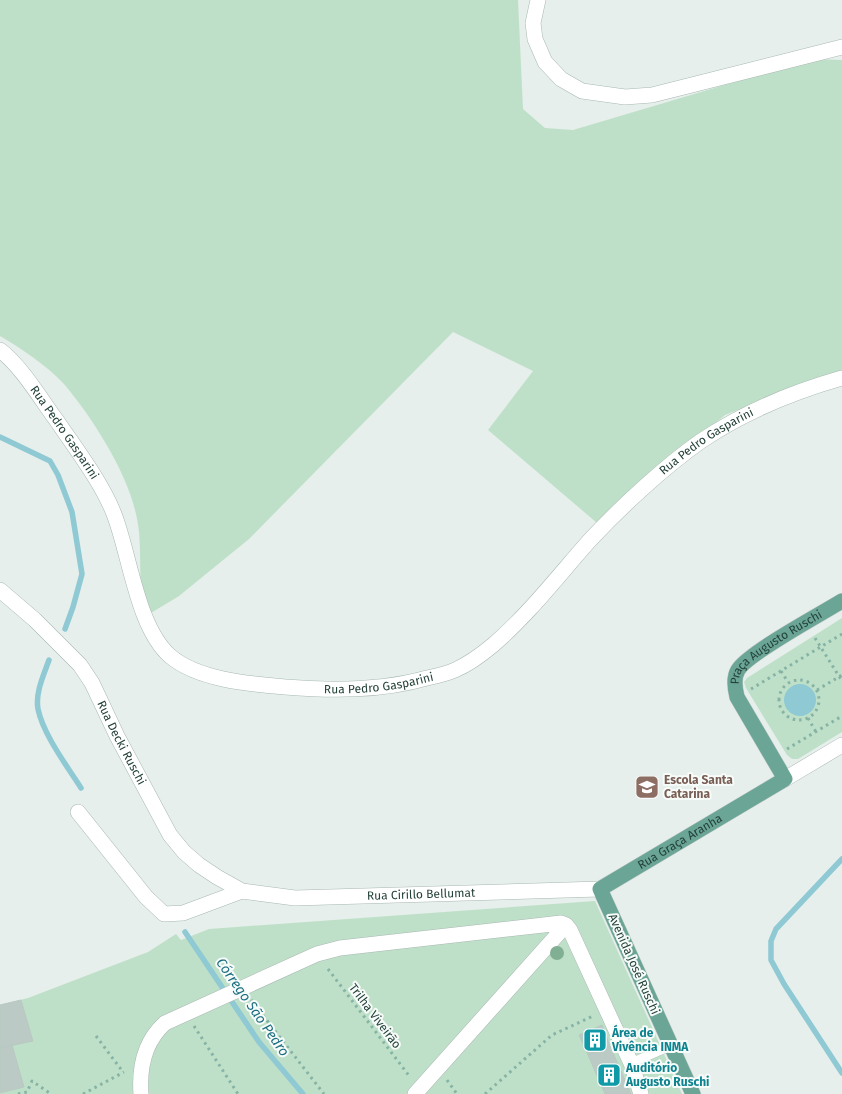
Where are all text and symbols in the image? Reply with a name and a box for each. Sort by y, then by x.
street label: Rua Pedro Gasparini [27,383,102,482]
street label: Rua Pedro Gasparini [657,405,756,478]
street label: Praça Augusto Ruschi [728,607,824,685]
street label: Rua Pedro Gasparini [324,670,435,696]
street label: Rua Decki Ruschi [94,698,149,787]
place label: Escola Santa Catarina [664,773,733,801]
school or university icon: Escola Santa Catarina [634,774,660,800]
street label: Rua Graça Aranha [635,811,725,872]
street label: Rua Cirillo Bellumat [367,886,476,903]
street label: Avenida José Ruschi [606,912,662,1016]
water label: Córrego São Pedro [212,955,293,1060]
street label: Trilha Viveirão [346,981,404,1051]
place label: Área de Vivência INMA [611,1024,689,1054]
building icon: Área de Vivência INMA [582,1027,608,1053]
place label: Auditório Augusto Ruschi [625,1061,710,1089]
building icon: Auditório Augusto Ruschi [596,1062,622,1088]

